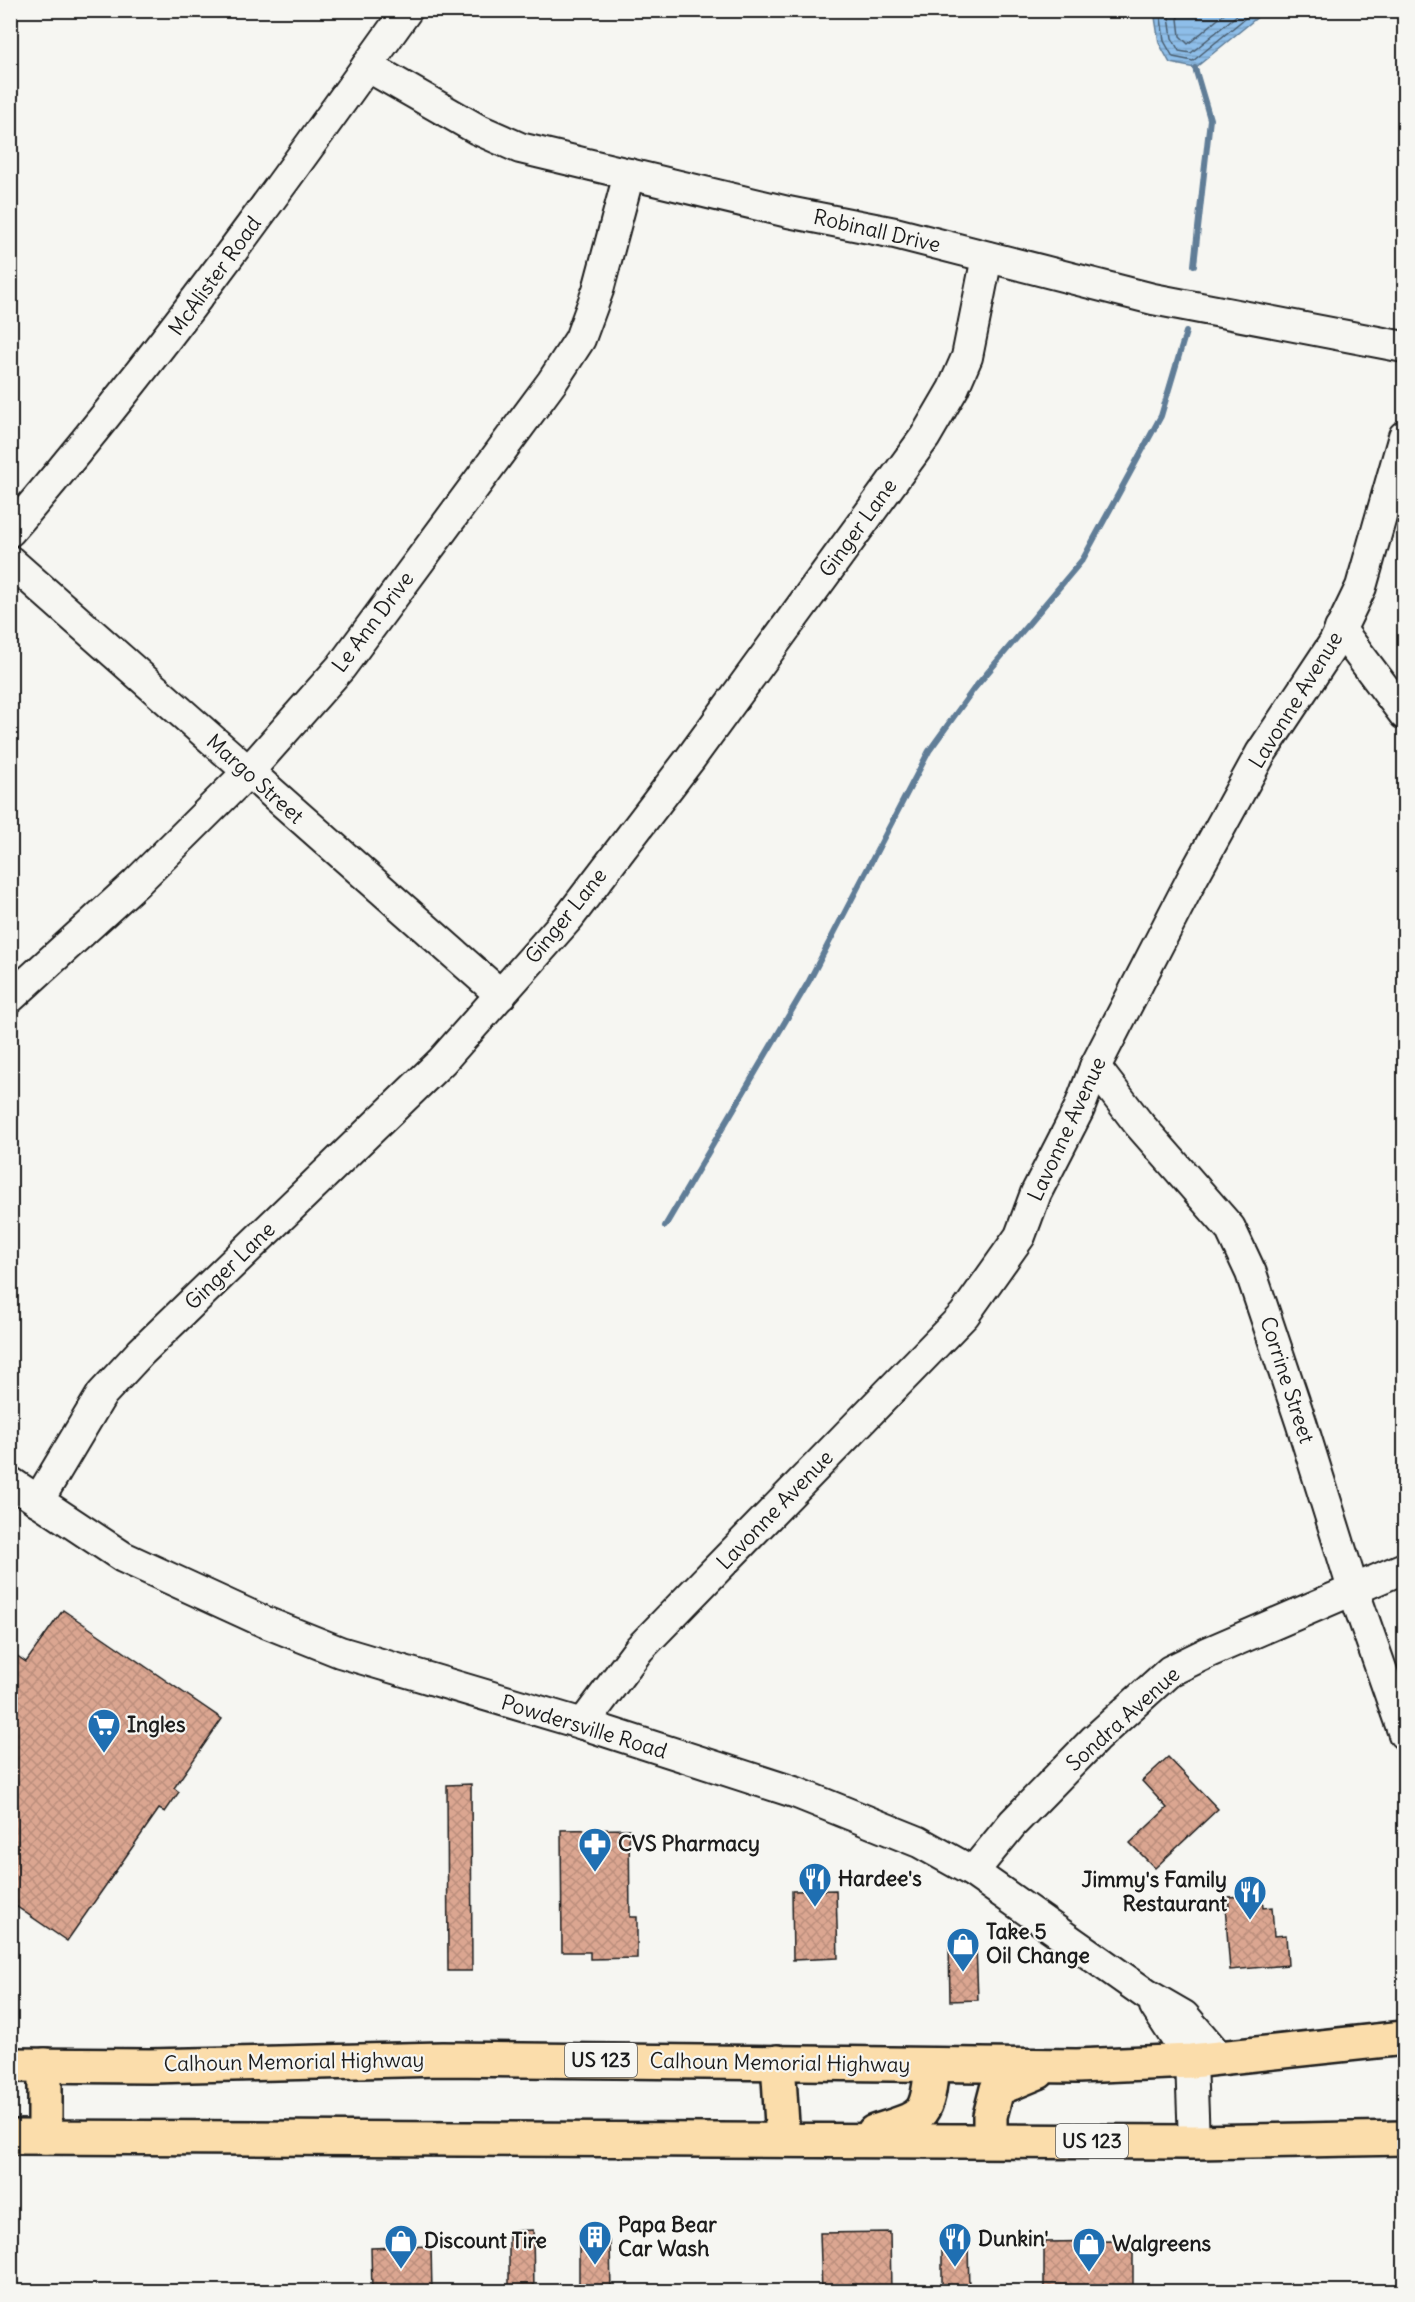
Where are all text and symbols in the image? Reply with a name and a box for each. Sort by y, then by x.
street label: Robinall Drive [811,203,943,258]
street label: McAlister Road [162,211,267,341]
street label: Ginger Lane [813,473,902,582]
street label: Le Ann Drive [326,566,419,678]
street label: Lavonne Avenue [1243,626,1348,773]
street label: Margo Street [201,728,310,829]
street label: Ginger Lane [519,862,612,969]
street label: Lavonne Avenue [1021,1052,1112,1205]
street label: Ginger Lane [179,1216,281,1315]
street label: Corrine Street [1254,1313,1321,1447]
street label: Lavonne Avenue [711,1444,839,1575]
street label: Sondra Avenue [1060,1661,1185,1777]
street label: Powdersville Road [498,1688,670,1765]
supermarket icon: Ingles [86,1707,122,1754]
place label: Ingles [127,1711,186,1738]
pharmacy icon: CVS Pharmacy [577,1826,613,1873]
place label: CVS Pharmacy [618,1830,760,1857]
restaurant icon: Hardee's [797,1861,833,1908]
place label: Hardee's [838,1865,922,1892]
place label: Jimmy's Family Restaurant [1082,1866,1228,1917]
restaurant icon: Jimmy's Family Restaurant [1232,1874,1268,1921]
place label: Take 5 Oil Change [986,1918,1090,1969]
shop icon: Take 5 Oil Change [945,1926,981,1973]
road number: US 123 [565,2043,637,2077]
street label: Calhoun Memorial Highway [163,2046,425,2077]
street label: Calhoun Memorial Highway [649,2047,911,2078]
road number: US 123 [1056,2124,1128,2158]
place label: Papa Bear Car Wash [618,2211,717,2262]
building icon: Papa Bear Car Wash [577,2219,613,2266]
restaurant icon: Dunkin' [937,2221,973,2268]
shop icon: Discount Tire [383,2223,419,2270]
place label: Dunkin' [978,2225,1049,2252]
shop icon: Walgreens [1071,2226,1107,2273]
place label: Discount Tire [424,2227,547,2254]
place label: Walgreens [1112,2230,1212,2257]

